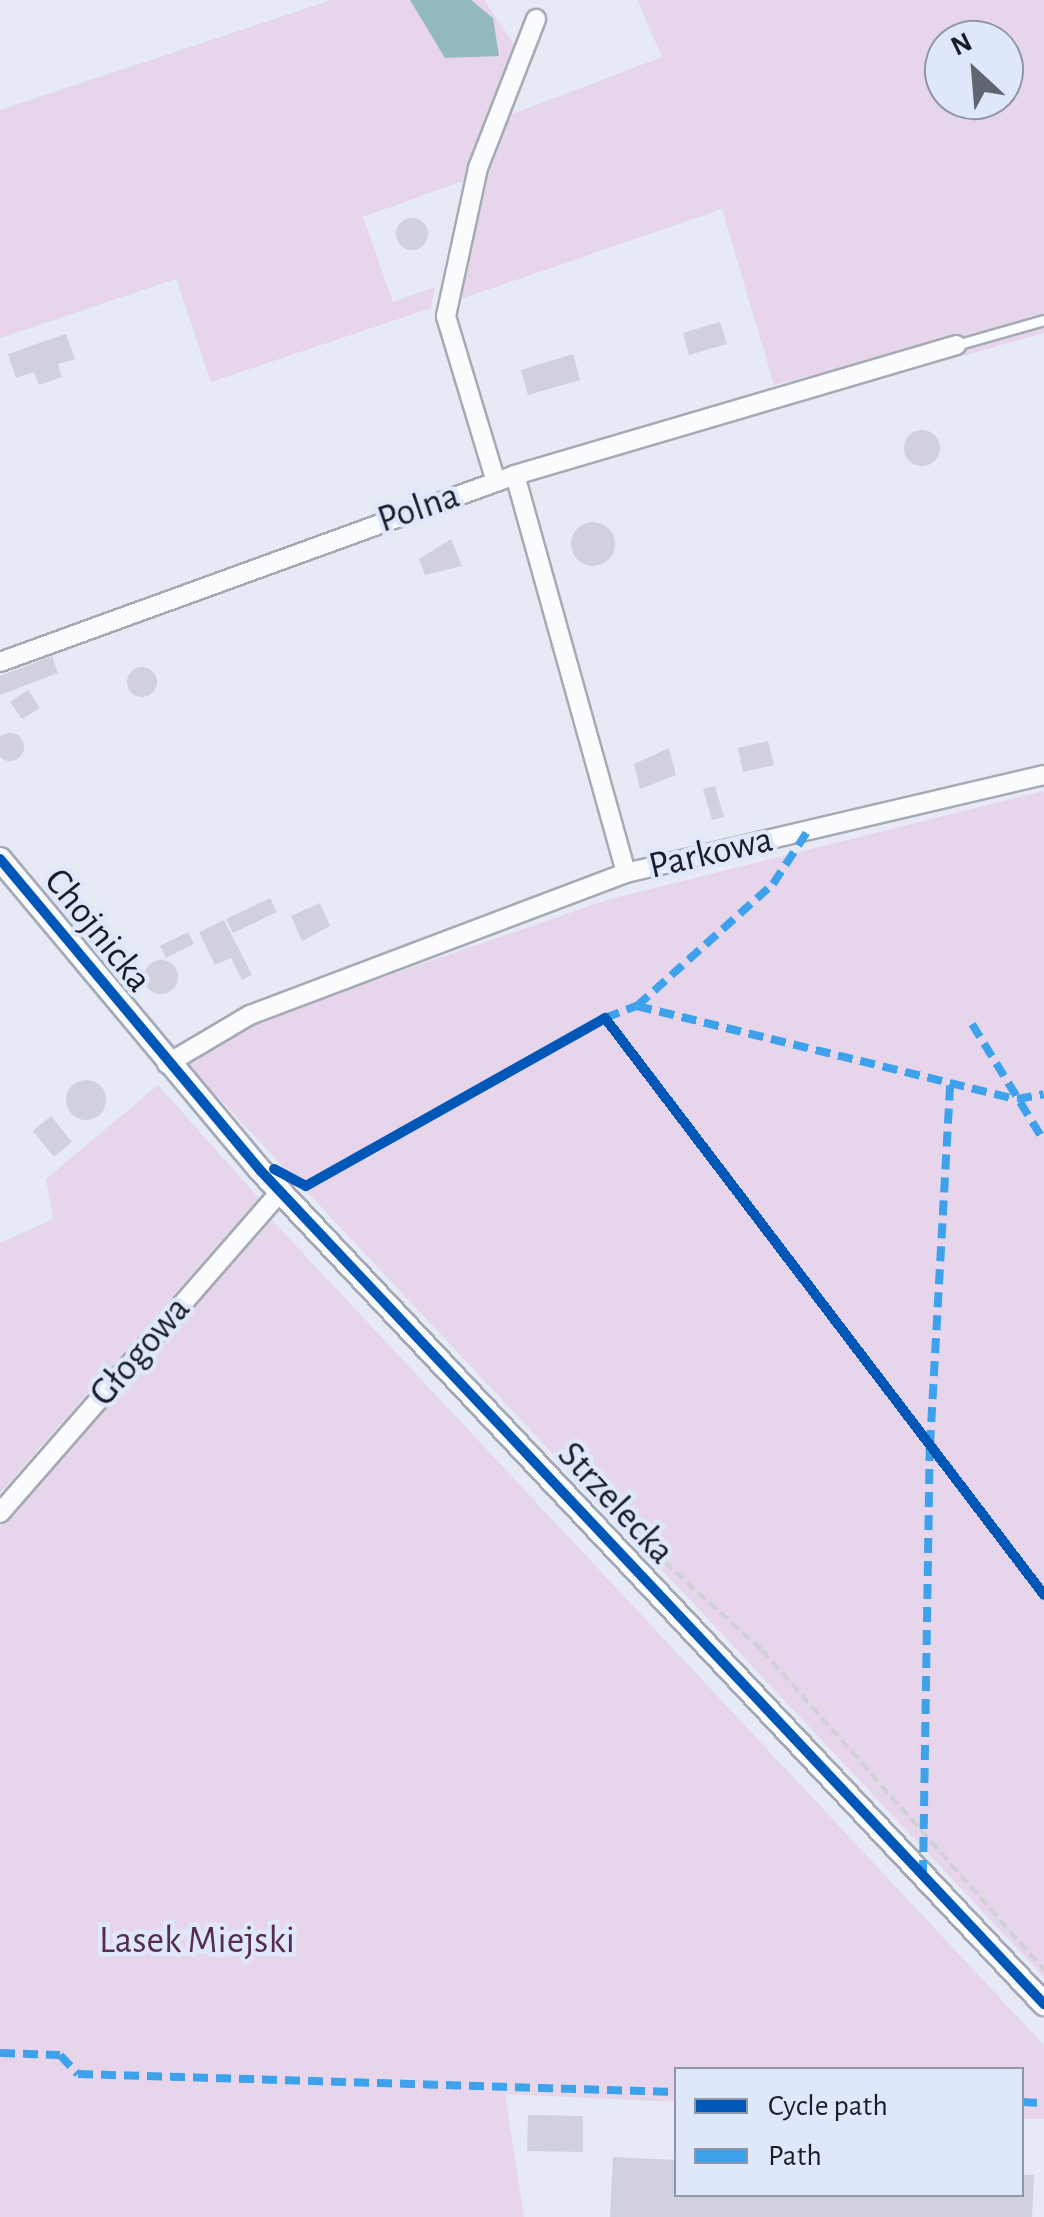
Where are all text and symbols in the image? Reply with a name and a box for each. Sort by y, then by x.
north arrow [924,20,1024,120]
text: N [947,28,977,62]
street label: Polna [372,474,466,544]
street label: Parkowa [645,818,777,890]
street label: Chojnicka [33,860,161,1002]
street label: Głogowa [81,1288,201,1416]
street label: Strzelecka [547,1433,683,1575]
park label: Lasek Miejski [99,1919,295,1965]
legend [674,2067,1024,2197]
text: Cycle path [768,2091,888,2121]
text: Path [768,2141,822,2171]

